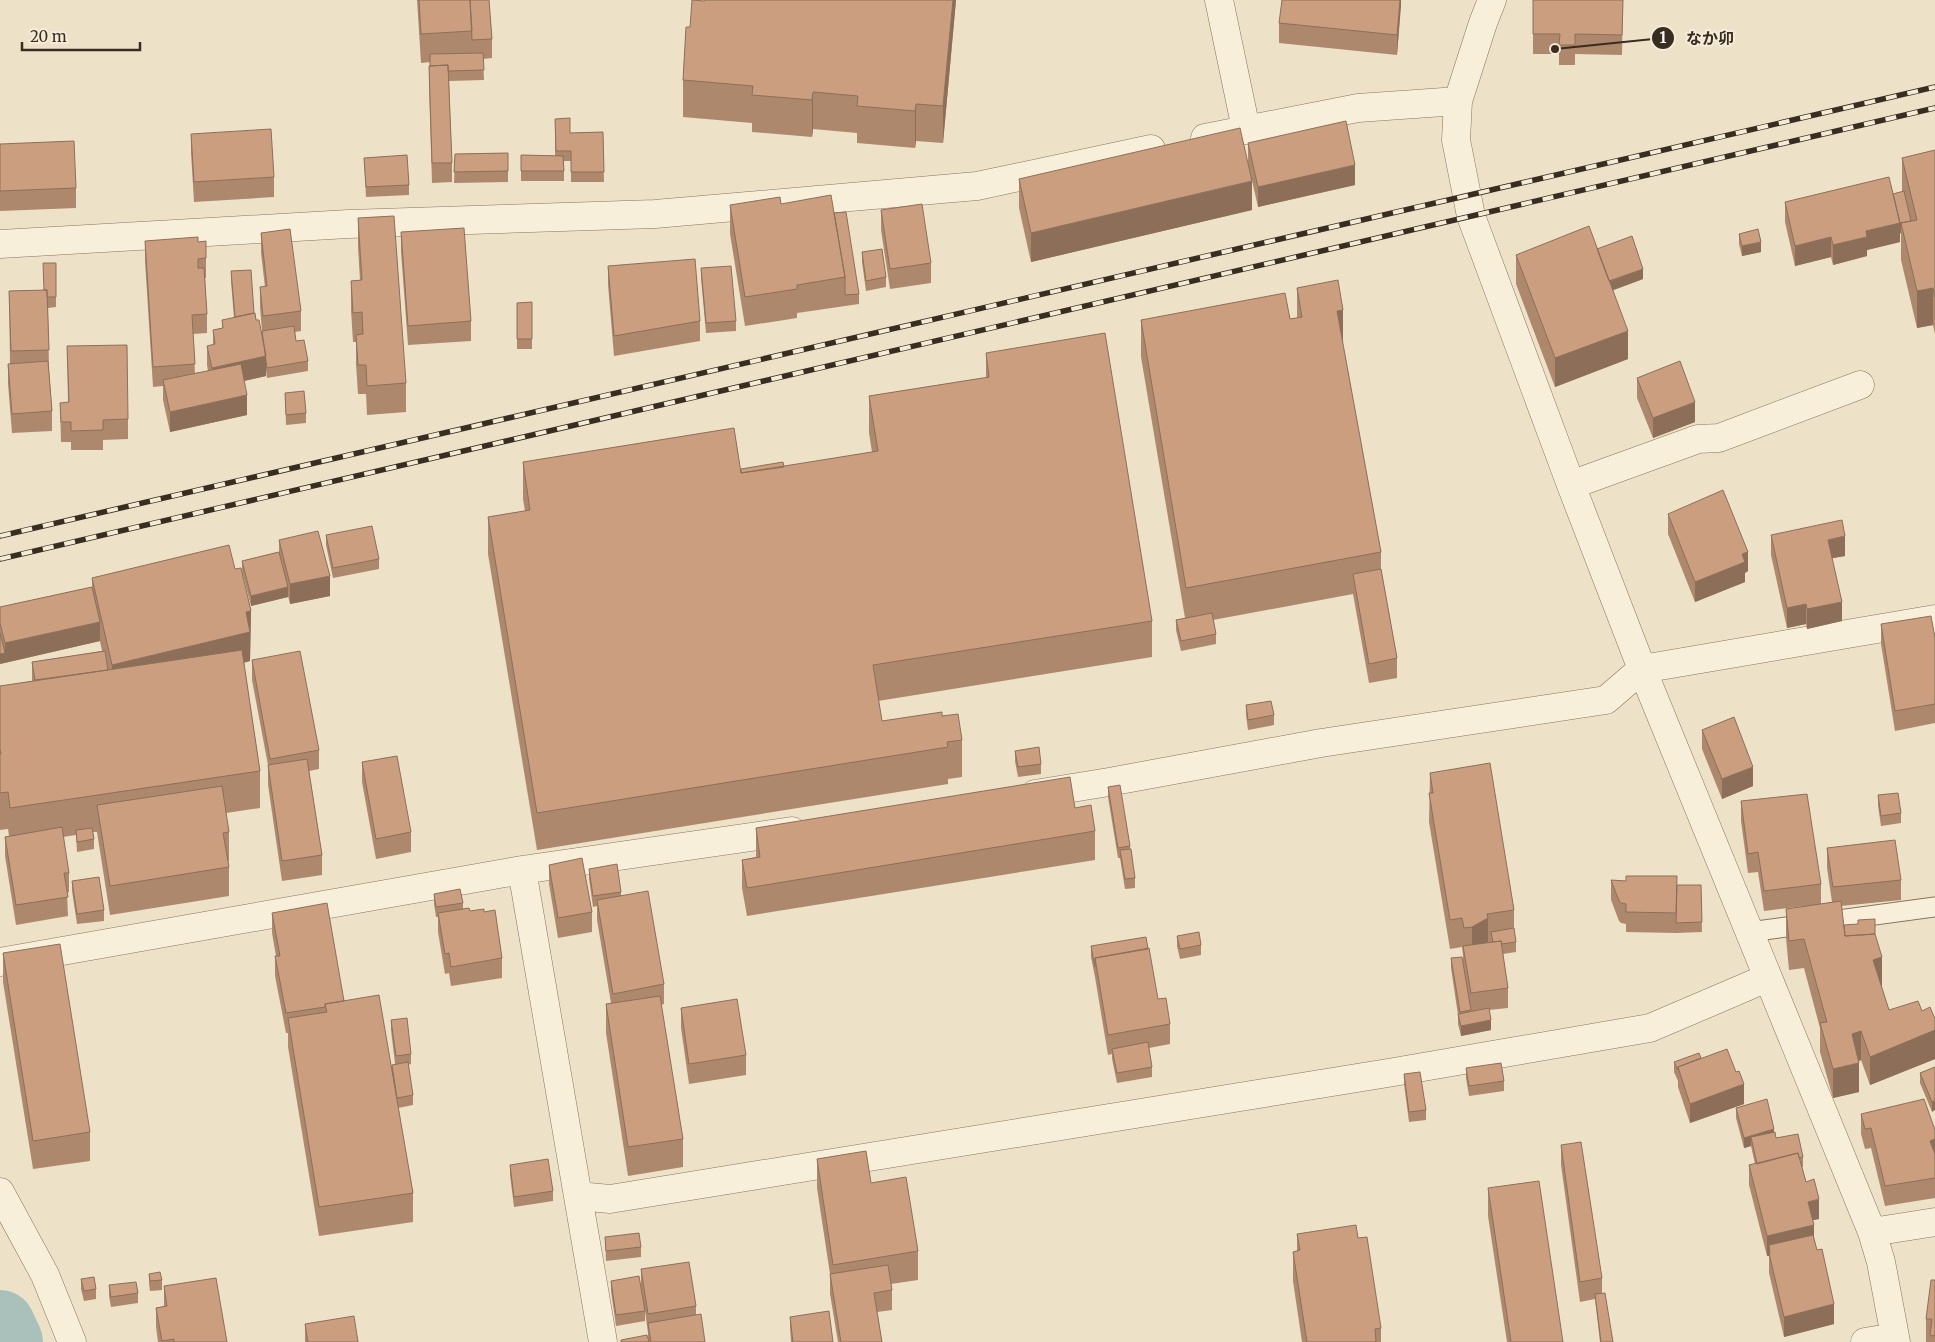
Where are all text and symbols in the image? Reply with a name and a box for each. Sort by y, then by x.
scale bar [22,20,140,52]
callout: なか卯 [1651,23,1744,54]
text: 20 m [30,27,67,46]
text: 1 [1660,28,1667,47]
text: なか卯 [1686,28,1734,48]

